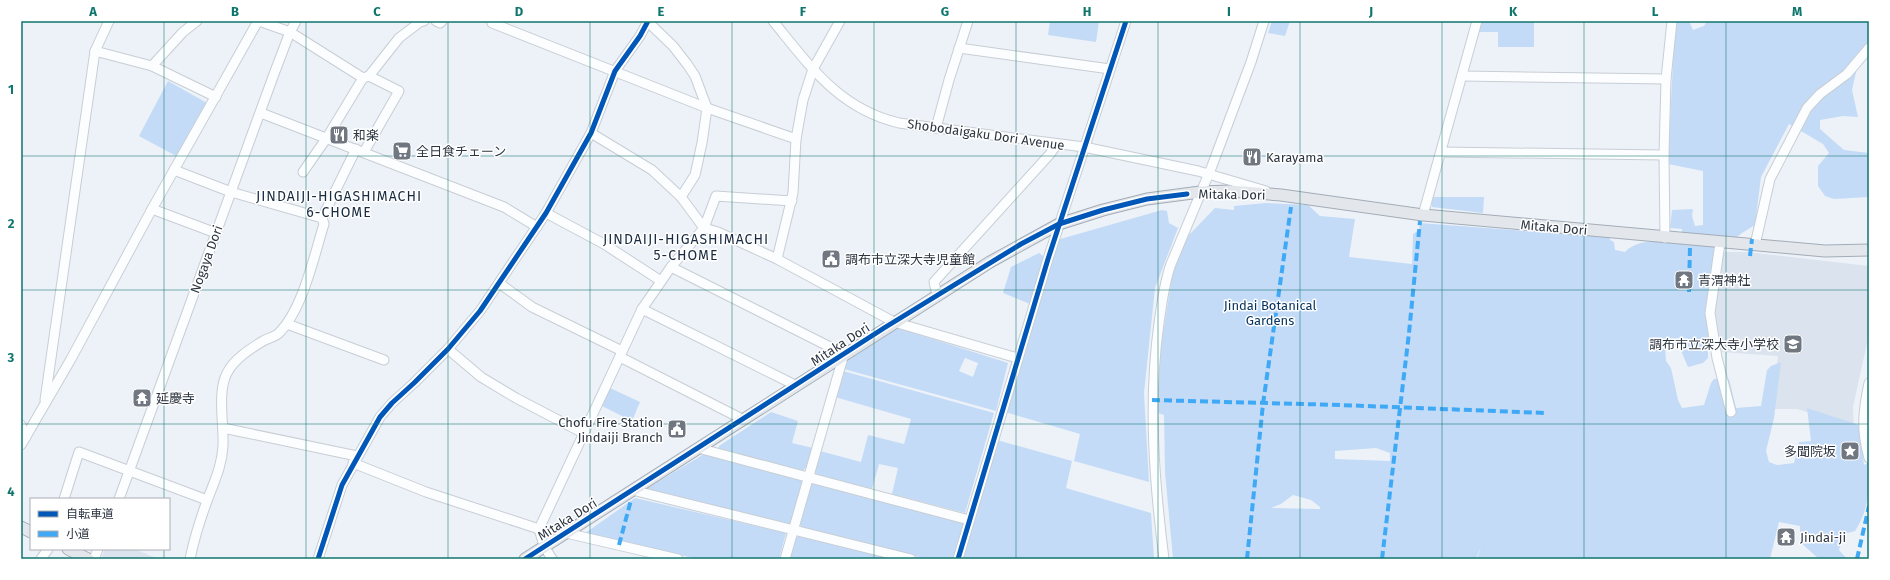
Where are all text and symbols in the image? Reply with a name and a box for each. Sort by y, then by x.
text: A [88,4,97,19]
text: B [231,4,239,19]
text: C [373,4,381,19]
text: D [515,4,524,19]
text: E [658,4,665,19]
text: F [800,4,807,19]
text: G [941,4,949,19]
text: H [1083,4,1091,19]
text: I [1227,4,1231,19]
text: J [1368,4,1373,19]
text: K [1509,4,1518,19]
text: L [1652,4,1659,19]
text: M [1792,4,1802,19]
text: 1 [8,82,14,97]
street label: Shobodaigaku Dori Avenue [906,116,1065,153]
restaurant icon: 和楽 [328,124,350,146]
place label: 和楽 [353,128,379,143]
supermarket icon: 全日食チェーン [391,140,413,162]
place label: 全日食チェーン [416,144,506,159]
restaurant icon: Karayama [1241,146,1263,168]
place label: Karayama [1266,150,1324,165]
street label: Mitaka Dori [1198,186,1266,203]
district label: JINDAIJI-HIGASHIMACHI 6-CHOME [256,188,422,221]
text: 2 [8,216,15,231]
street label: Mitaka Dori [1520,217,1588,238]
street label: Nogaya Dori [187,223,226,295]
district label: JINDAIJI-HIGASHIMACHI 5-CHOME [603,231,769,264]
public building icon: 調布市立深大寺児童館 [820,248,842,270]
place label: 調布市立深大寺児童館 [845,252,975,267]
temple icon: 青渭神社 [1673,269,1695,291]
place label: 青渭神社 [1698,273,1750,288]
park label: Jindai Botanical Gardens [1224,298,1316,328]
street label: Mitaka Dori [808,320,872,369]
school or university icon: 調布市立深大寺小学校 [1782,333,1804,355]
place label: 調布市立深大寺小学校 [1649,337,1779,352]
text: 3 [7,350,15,365]
temple icon: 延慶寺 [131,387,153,409]
place label: 延慶寺 [156,391,195,406]
place label: Chofu Fire Station Jindaiji Branch [558,415,663,445]
public building icon: Chofu Fire Station Jindaiji Branch [666,418,688,440]
place icon: 多聞院坂 [1839,440,1861,462]
place label: 多聞院坂 [1784,444,1836,459]
text: 4 [7,484,15,499]
street label: Mitaka Dori [535,495,600,544]
legend [30,498,170,550]
text: 自転車道 [66,507,114,521]
temple icon: Jindai-ji [1775,526,1797,548]
text: 小道 [66,527,90,541]
place label: Jindai-ji [1800,530,1846,545]

